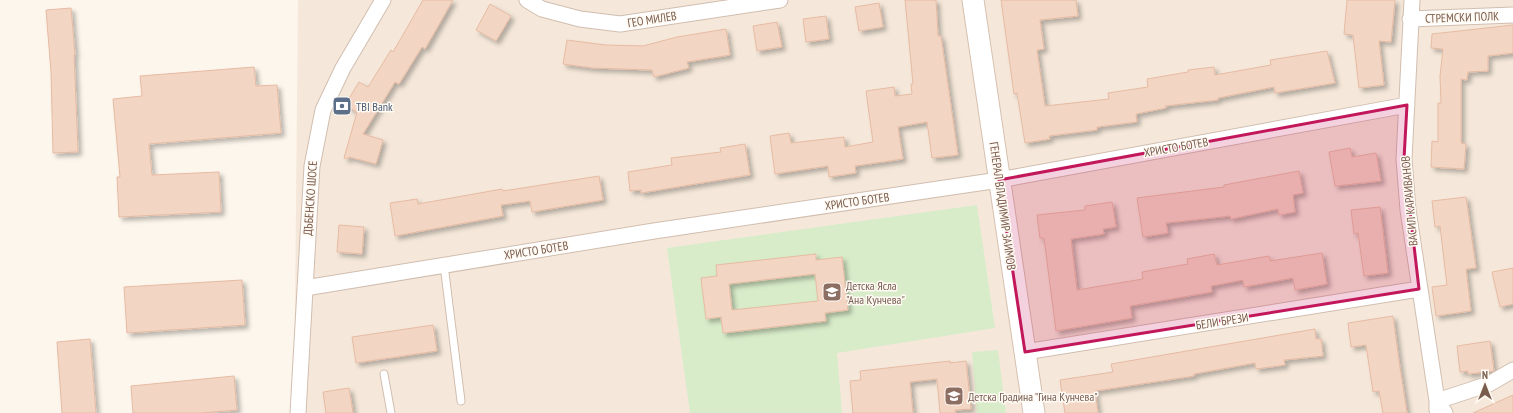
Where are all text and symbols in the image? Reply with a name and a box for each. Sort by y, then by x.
street label: ГЕО МИЛЕВ [626,8,678,30]
street label: СТРЕМСКИ ПОЛК [1425,8,1499,26]
bank icon: TBI Bank [331,95,353,117]
place label: TBI Bank [356,99,393,114]
street label: ХРИСТО БОТЕВ [1143,134,1210,160]
street label: ГЕНЕРАЛ ВЛАДИМИР ЗАИМОВ [987,141,1019,271]
street label: ВАСИЛ КАРАИВАНОВ [1398,155,1420,247]
street label: ДЪБЕНСКО ШОСЕ [300,160,320,236]
street label: ХРИСТО БОТЕВ [824,189,890,213]
street label: ХРИСТО БОТЕВ [503,237,570,262]
place label: Детска Ясла "Ана Кунчева" [846,278,905,307]
school or university icon: Детска Ясла "Ана Кунчева" [821,281,843,303]
street label: БЕЛИ БРЕЗИ [1195,309,1249,333]
north arrow [1465,365,1505,405]
text: N [1482,368,1488,382]
school or university icon: Детска Градина "Гина Кунчева" [943,385,965,407]
place label: Детска Градина "Гина Кунчева" [968,389,1098,404]

